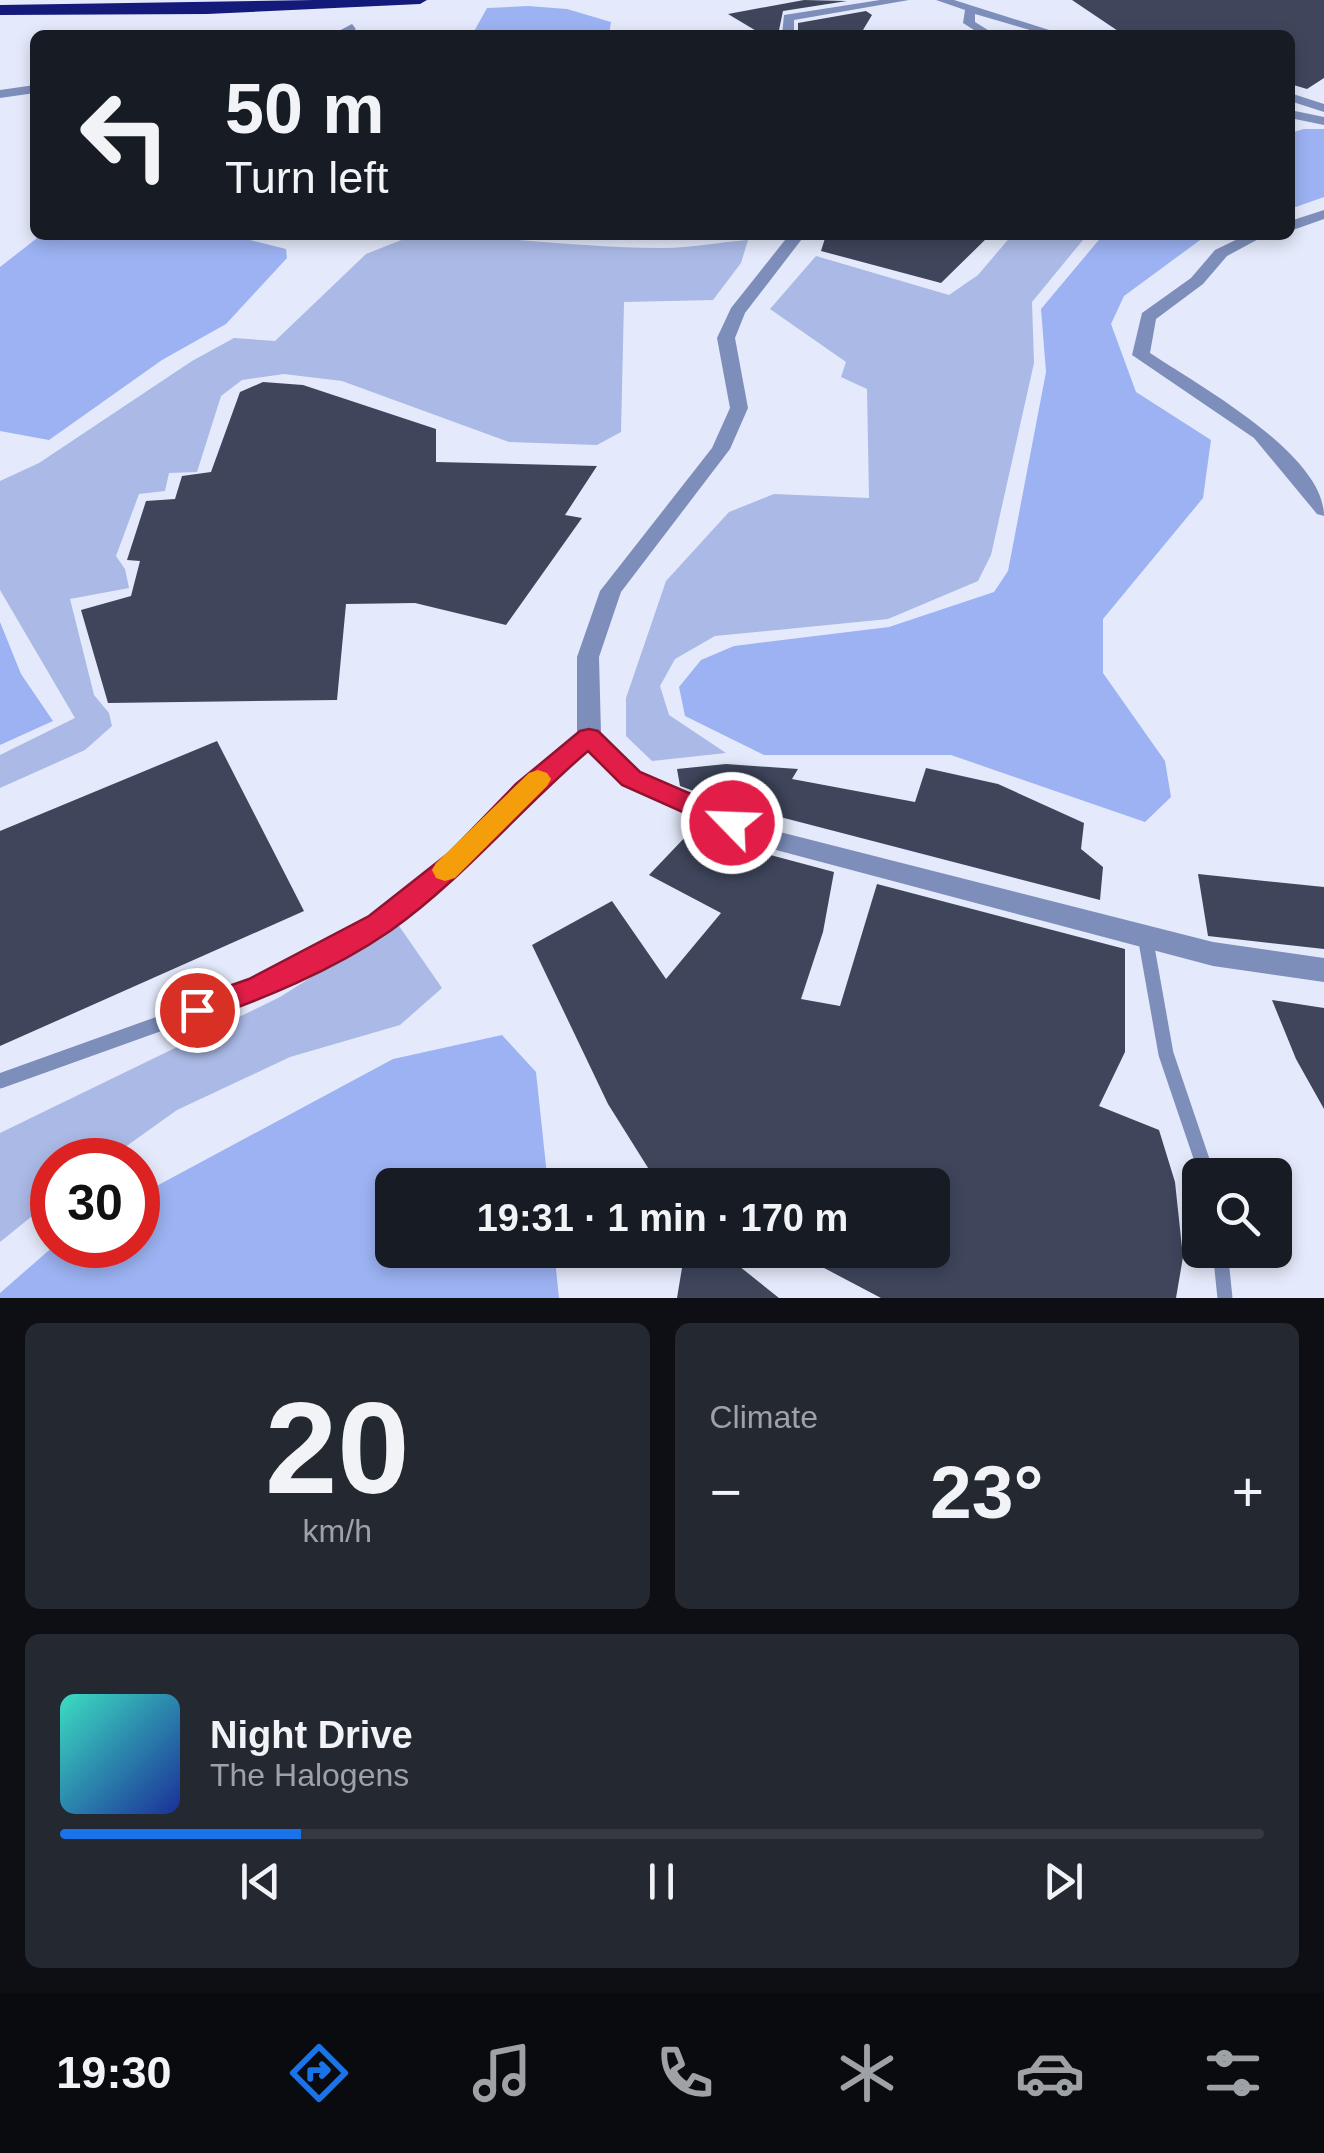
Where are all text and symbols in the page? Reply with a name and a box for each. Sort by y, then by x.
icon: left [60,70,190,200]
text: 50 m [225,70,385,148]
text: Turn left [225,152,388,203]
position arrow [680,771,784,875]
pin [155,968,240,1053]
icon: arrive [170,983,225,1038]
speed limit sign: 30 [30,1138,160,1268]
map controls [1182,1158,1292,1268]
button: search [1182,1158,1292,1268]
text: 19:31 · 1 min · 170 m [477,1197,848,1239]
text: 20 [265,1375,410,1521]
text: Climate [710,1399,818,1435]
text: 23° [930,1450,1043,1534]
text: − [710,1461,742,1523]
text: + [1232,1461,1264,1523]
text: km/h [303,1513,372,1549]
text: Night Drive [210,1714,413,1756]
text: The Halogens [210,1757,409,1793]
icon: previous [233,1854,288,1909]
icon: pause [634,1854,689,1909]
icon: next [1036,1854,1091,1909]
icon: directions [284,2038,354,2108]
icon: music [467,2038,537,2108]
icon: phone [650,2038,720,2108]
icon: climate [832,2038,902,2108]
icon: car [1015,2038,1085,2108]
icon: filters [1198,2038,1268,2108]
text: 19:30 [56,2047,171,2098]

